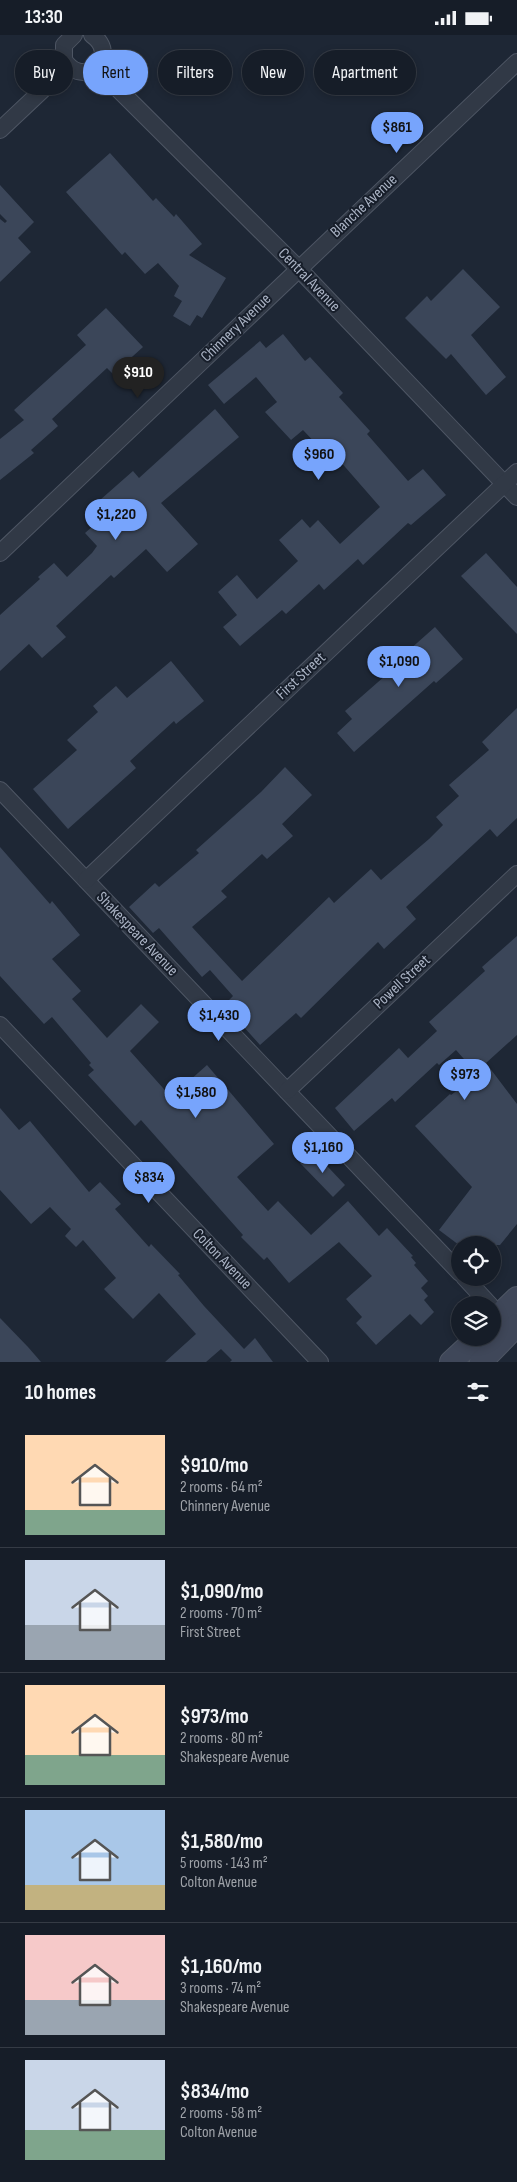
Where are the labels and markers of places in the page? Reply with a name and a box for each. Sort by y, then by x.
pin: $861 [367,111,427,154]
pin: $910 [108,357,168,399]
pin: $960 [289,439,349,481]
pin: $1,220 [75,499,157,541]
pin: $1,090 [358,645,440,688]
pin: $1,430 [178,999,260,1042]
pin: $973 [435,1059,495,1101]
pin: $1,580 [155,1077,237,1119]
pin: $1,160 [282,1131,364,1174]
pin: $834 [119,1161,179,1204]

